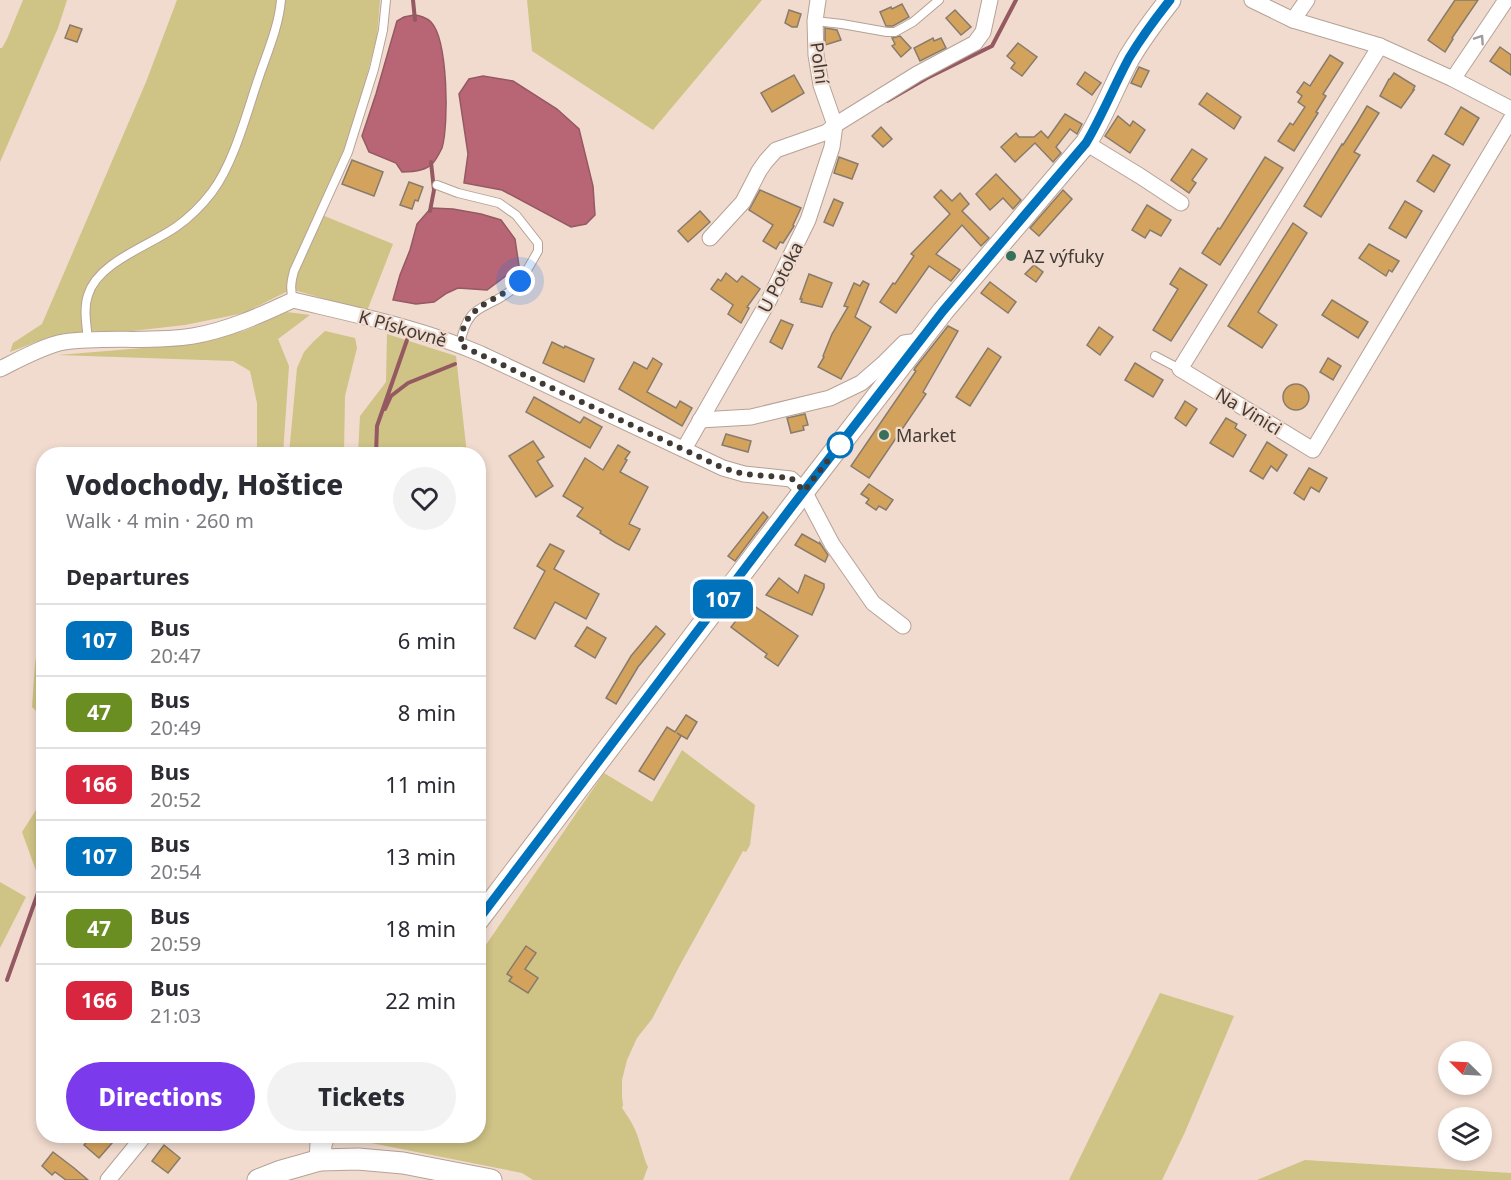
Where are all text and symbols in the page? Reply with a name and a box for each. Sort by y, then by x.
one-way arrow [1473,35,1484,46]
street label: Polní [805,40,835,86]
street label: U Potoka [752,237,808,317]
place label: AZ výfuky [1023,244,1105,268]
marker: AZ výfuky [1004,249,1018,263]
your location [505,266,535,296]
street label: K Pískovně [356,304,450,352]
street label: Na Vinici [1212,382,1286,440]
place label: Market [896,423,957,447]
marker: Market [877,428,891,442]
unlabelled marker [827,432,853,458]
text: Vodochody, Hoštice [66,465,343,503]
button: heart [393,467,456,530]
text: Walk · 4 min · 260 m [66,507,254,534]
text: Departures [66,561,190,591]
line badge: 107 [688,580,758,618]
text: 107 [705,585,741,613]
text: Bus [150,612,190,642]
text: 6 min [398,625,456,655]
text: 107 [81,626,117,654]
text: 20:47 [150,642,201,669]
text: Bus [150,684,190,714]
text: 8 min [398,697,456,727]
text: 47 [87,698,111,726]
text: 20:49 [150,714,201,741]
text: Bus [150,756,190,786]
text: 11 min [385,769,456,799]
text: 166 [81,770,117,798]
text: 20:52 [150,786,201,813]
text: Bus [150,828,190,858]
text: 13 min [385,841,456,871]
text: 107 [81,842,117,870]
text: 20:54 [150,858,201,885]
text: Bus [150,900,190,930]
text: 18 min [385,913,456,943]
text: 47 [87,914,111,942]
text: 20:59 [150,930,201,957]
text: Bus [150,972,190,1002]
text: 22 min [385,985,456,1015]
text: 166 [81,986,117,1014]
text: 21:03 [150,1002,201,1029]
north arrow [1438,1041,1492,1095]
map controls [1438,1041,1492,1161]
button: Directions [66,1062,255,1131]
button: Tickets [267,1062,456,1131]
button: layers [1438,1107,1492,1161]

